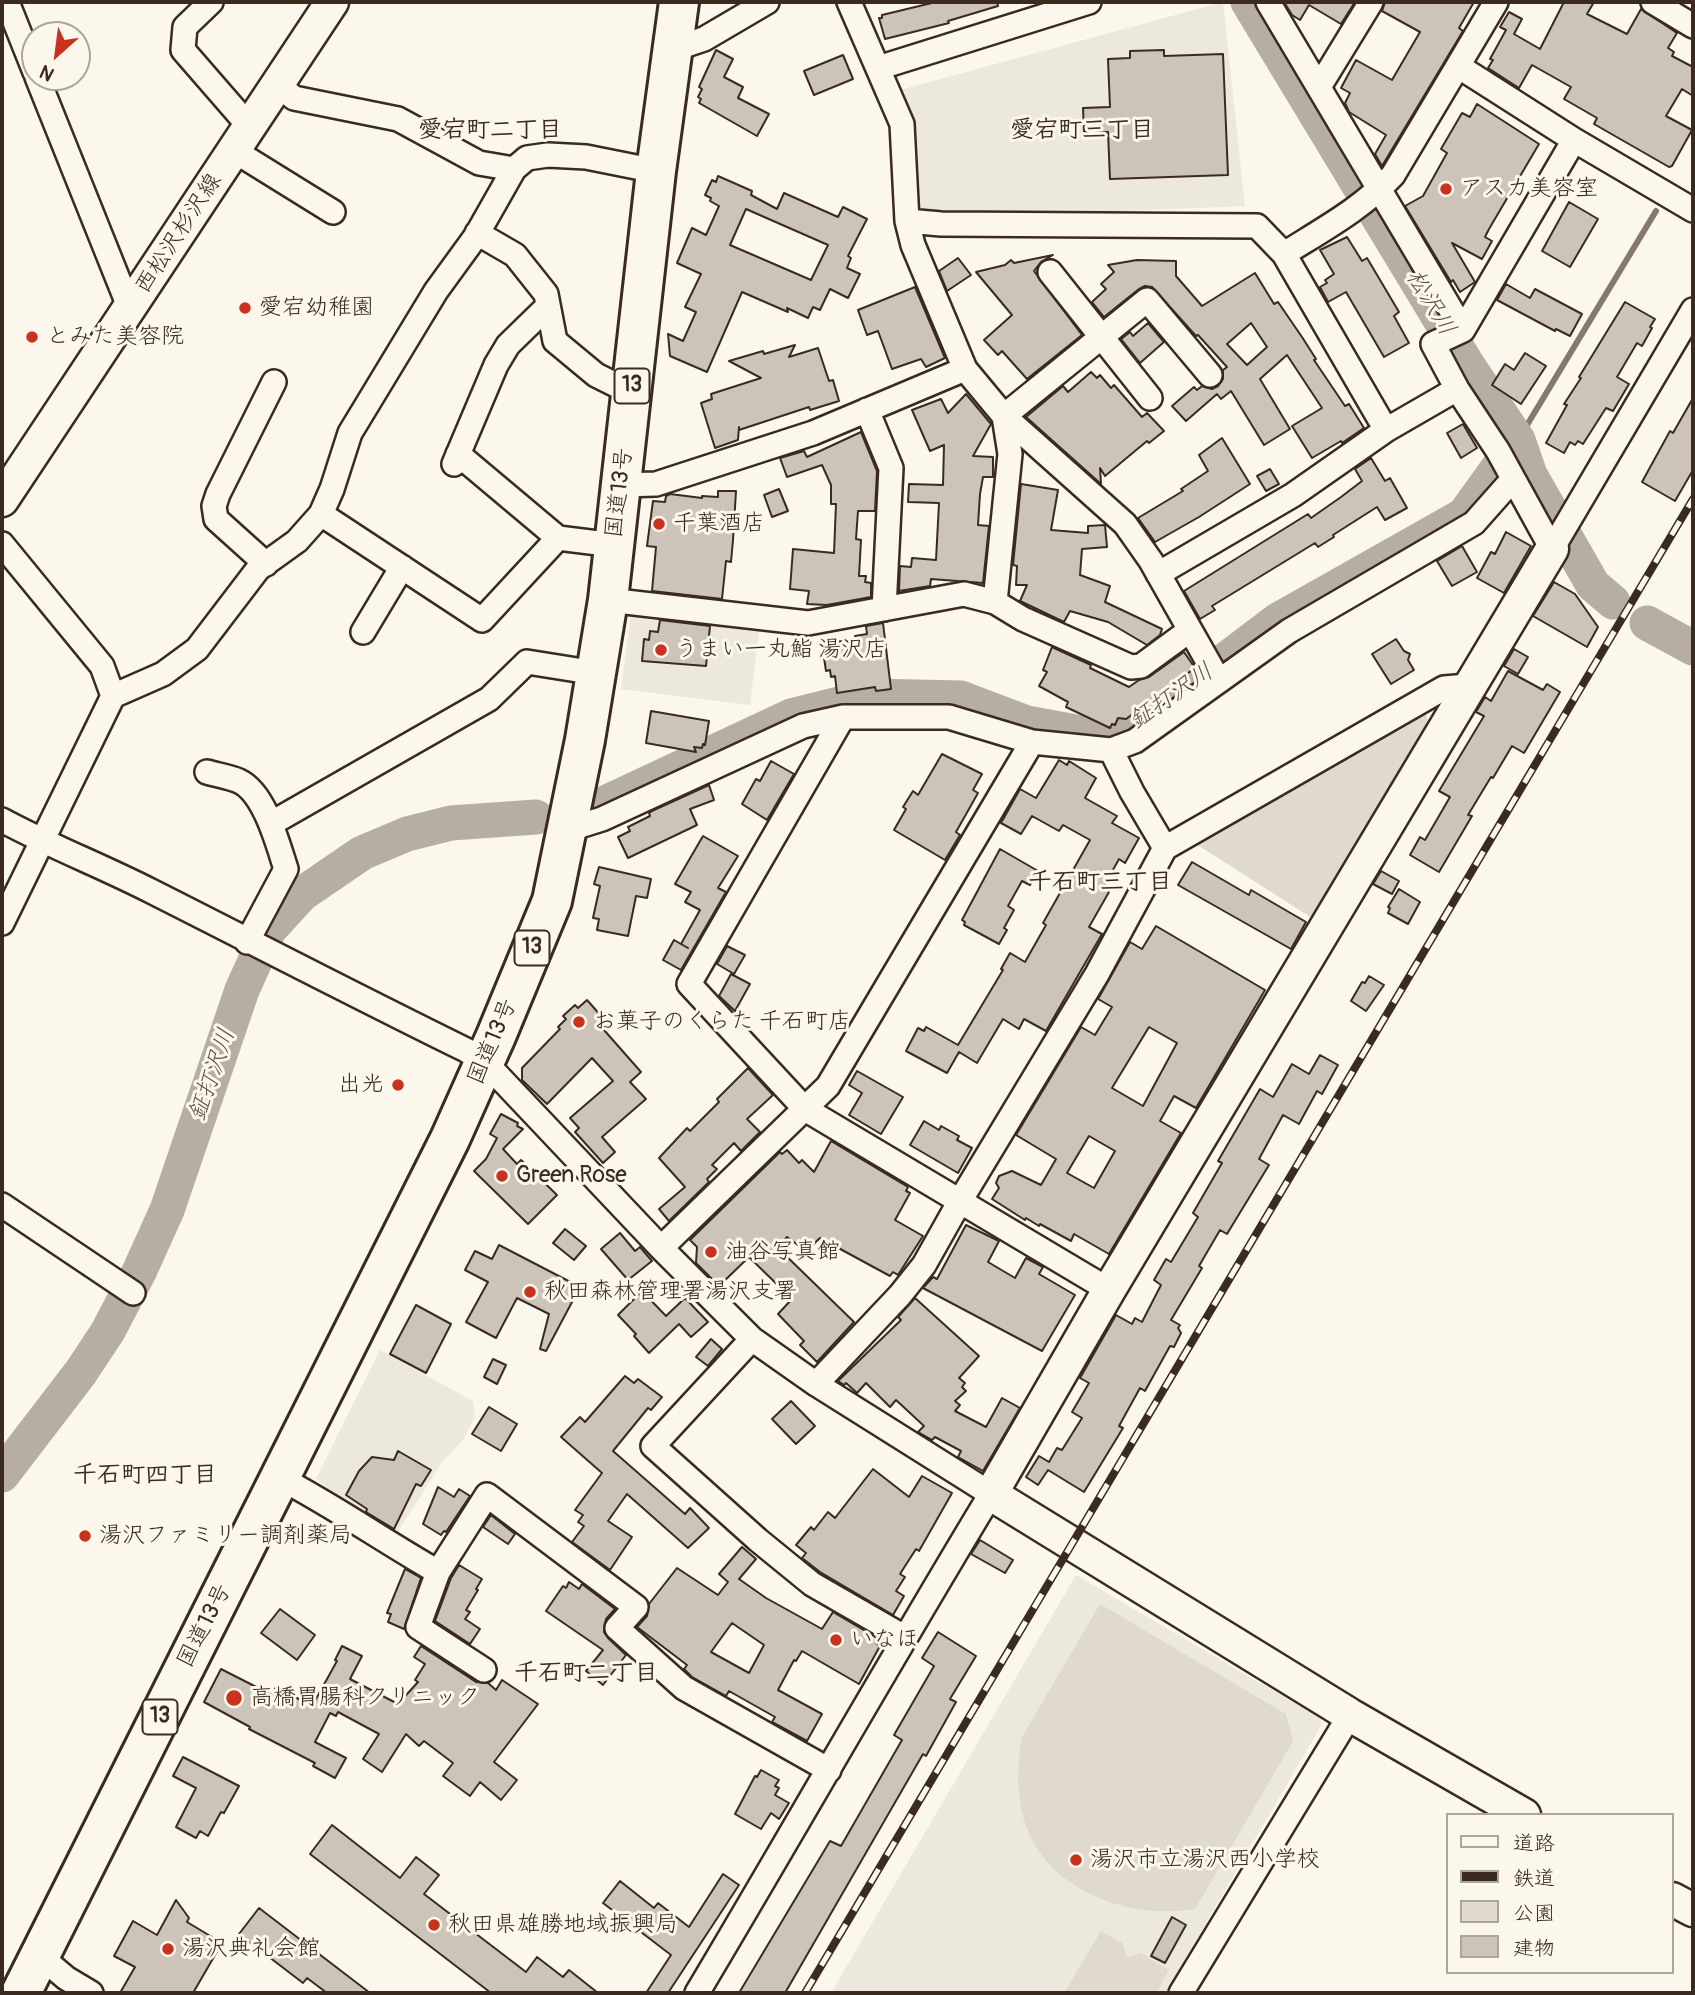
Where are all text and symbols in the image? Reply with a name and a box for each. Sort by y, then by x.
north arrow [21,21,91,91]
text: N [36,59,58,86]
district label: 愛宕町二丁目 [418,117,562,145]
district label: 愛宕町三丁目 [1010,117,1154,145]
street label: 西松沢杉沢線 [130,169,228,299]
place label: アスカ美容室 [1460,175,1598,203]
marker: アスカ美容室 [1438,181,1454,197]
water label: 松沢川 [1399,265,1461,341]
place label: 愛宕幼稚園 [259,294,374,322]
marker: 愛宕幼稚園 [237,300,253,316]
place label: とみた美容院 [46,323,184,351]
marker: とみた美容院 [24,329,40,345]
road number: 13 [614,368,650,404]
street label: 国道13号 [601,446,639,540]
place label: 千葉酒店 [673,510,765,538]
marker: 千葉酒店 [651,516,667,532]
place label: うまい一丸鮨 湯沢店 [675,636,887,664]
marker: うまい一丸鮨 湯沢店 [653,642,669,658]
water label: 鉦打沢川 [1124,658,1220,736]
district label: 千石町三丁目 [1028,869,1172,897]
road number: 13 [514,930,550,965]
street label: 国道13号 [463,995,523,1089]
place label: お菓子のくらた 千石町店 [593,1008,851,1036]
marker: お菓子のくらた 千石町店 [571,1014,587,1030]
water label: 鉦打沢川 [184,1025,242,1125]
place label: 出光 [338,1071,384,1099]
marker: 出光 [390,1077,406,1093]
place label: Green Rose [516,1162,627,1190]
marker: Green Rose [494,1168,510,1184]
place label: 油谷写真館 [725,1238,840,1266]
marker: 油谷写真館 [703,1244,719,1260]
place label: 秋田森林管理署湯沢支署 [544,1278,797,1306]
marker: 秋田森林管理署湯沢支署 [522,1284,538,1300]
district label: 千石町四丁目 [73,1462,217,1490]
place label: 湯沢ファミリー調剤薬局 [99,1522,352,1550]
marker: 湯沢ファミリー調剤薬局 [77,1528,93,1544]
street label: 国道13号 [172,1579,238,1673]
place label: いなほ [850,1626,919,1654]
marker: いなほ [828,1632,844,1648]
district label: 千石町二丁目 [514,1660,658,1688]
place label: 高橋胃腸科クリニック [250,1684,480,1712]
marker: 高橋胃腸科クリニック [224,1688,244,1708]
road number: 13 [142,1700,178,1734]
legend [1446,1813,1674,1974]
text: 道路 [1513,1830,1555,1857]
place label: 湯沢市立湯沢西小学校 [1090,1846,1320,1874]
marker: 湯沢市立湯沢西小学校 [1068,1852,1084,1868]
text: 鉄道 [1513,1865,1555,1892]
text: 公園 [1513,1900,1555,1927]
place label: 秋田県雄勝地域振興局 [448,1911,678,1939]
marker: 秋田県雄勝地域振興局 [426,1917,442,1933]
place label: 湯沢典礼会館 [182,1935,320,1963]
text: 建物 [1513,1935,1555,1962]
marker: 湯沢典礼会館 [160,1941,176,1957]

